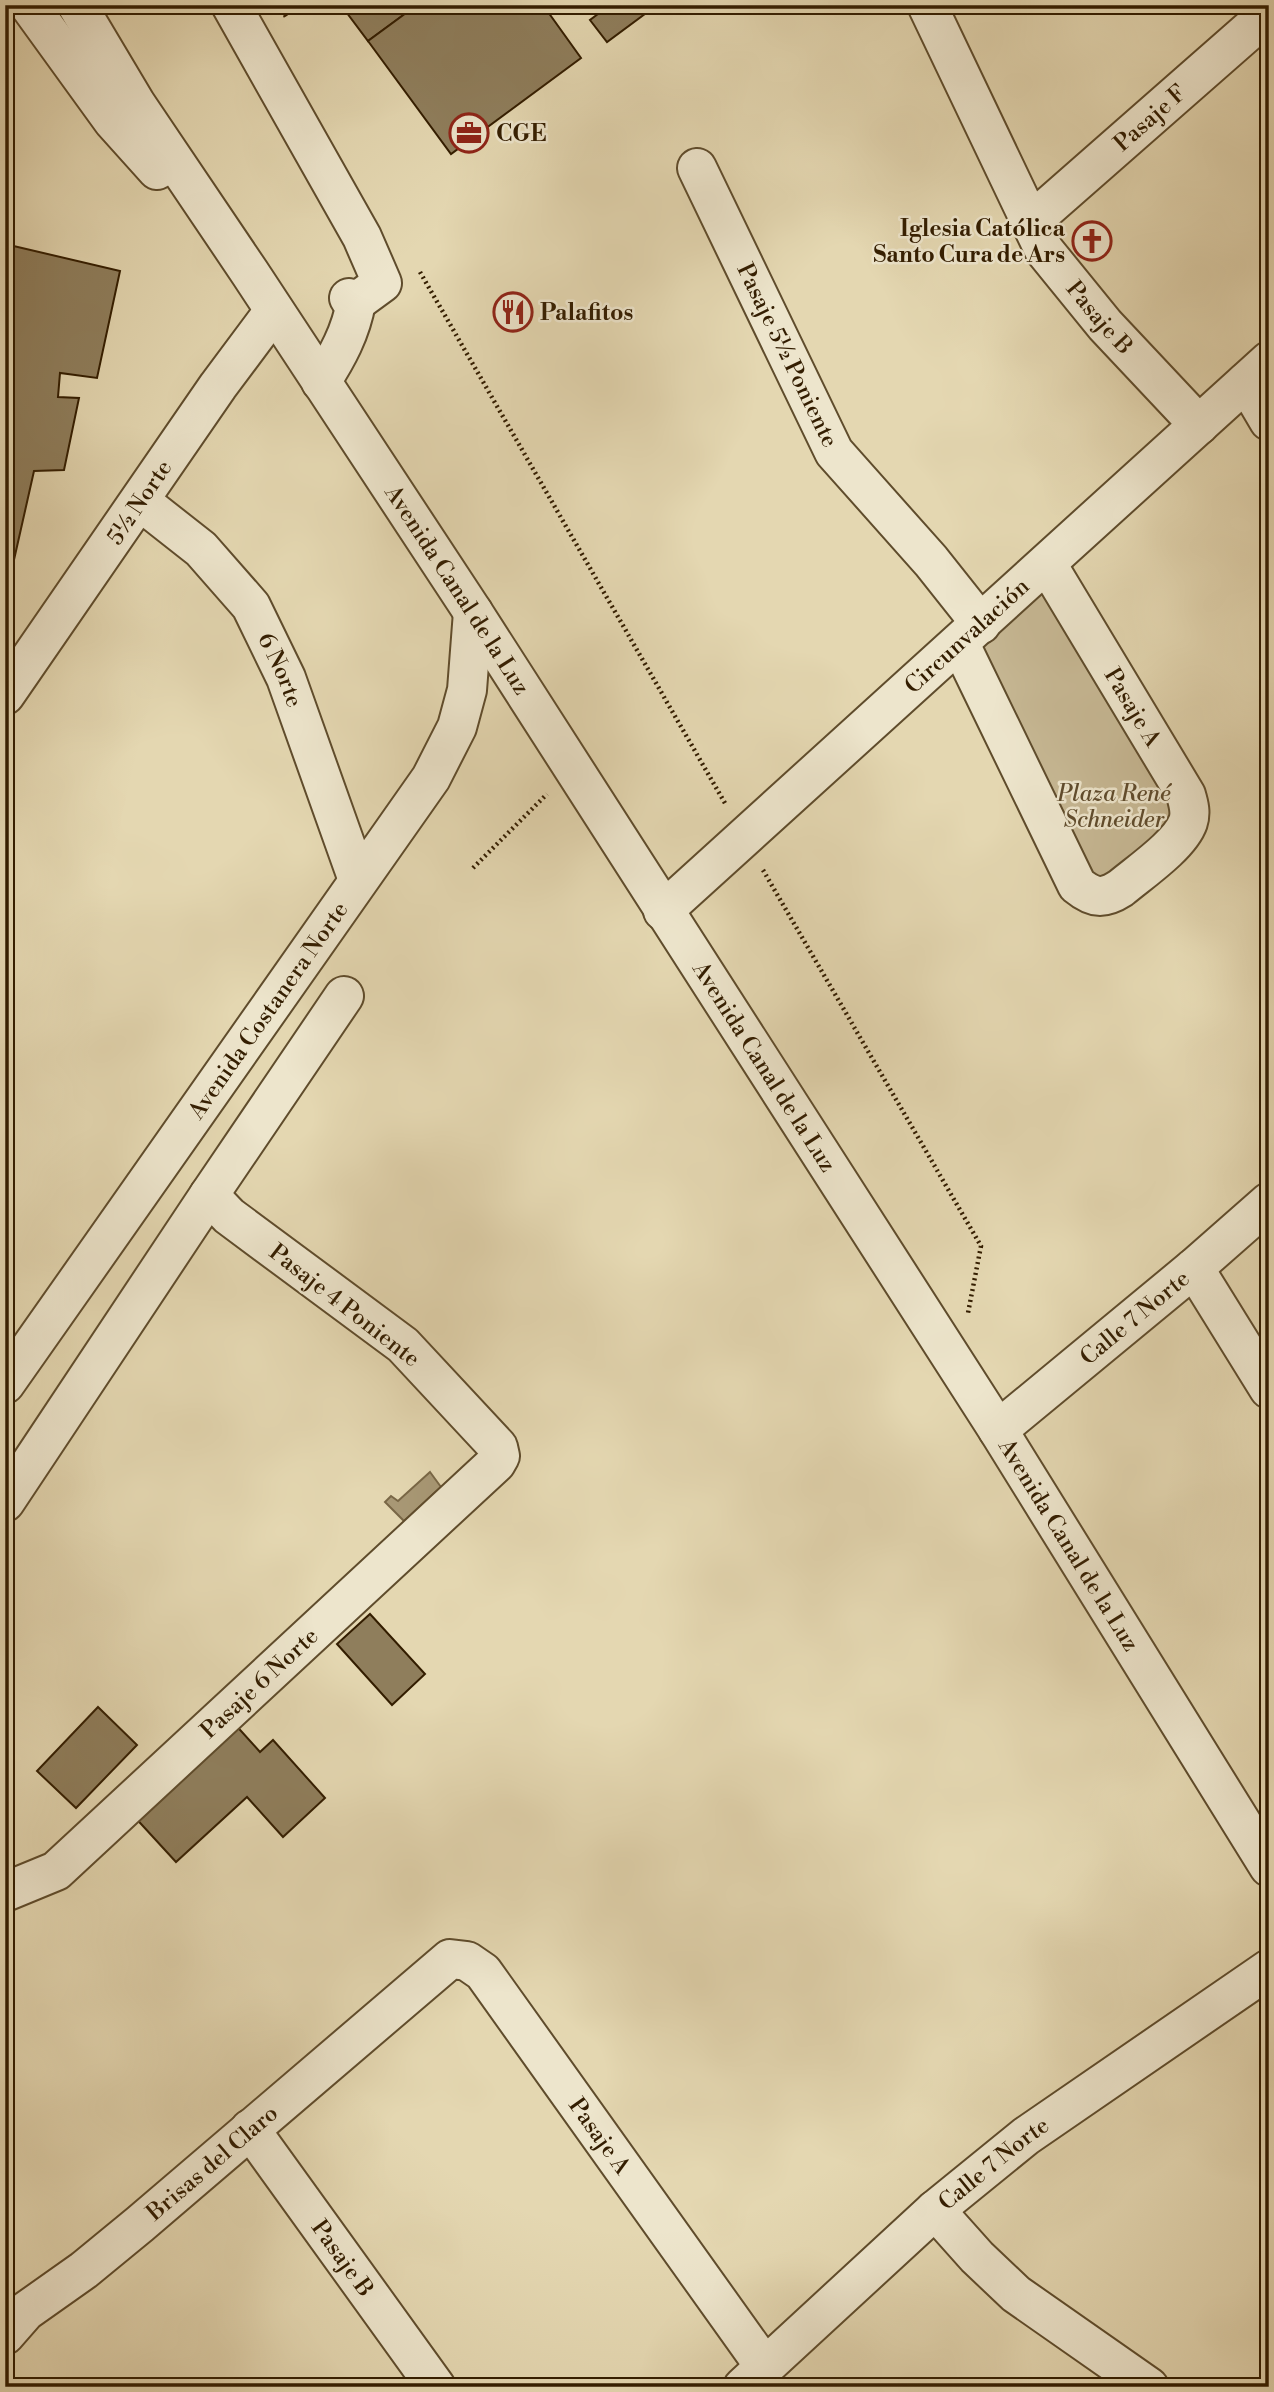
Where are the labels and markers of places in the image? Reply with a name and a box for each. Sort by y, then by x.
office icon: CGE [448,112,490,154]
place label: CGE [496,120,547,148]
place label: Iglesia Católica Santo Cura de Ars [873,215,1066,269]
church icon: Iglesia Católica Santo Cura de Ars [1071,220,1113,262]
restaurant icon: Palafitos [492,291,534,333]
place label: Palafitos [540,299,634,327]

